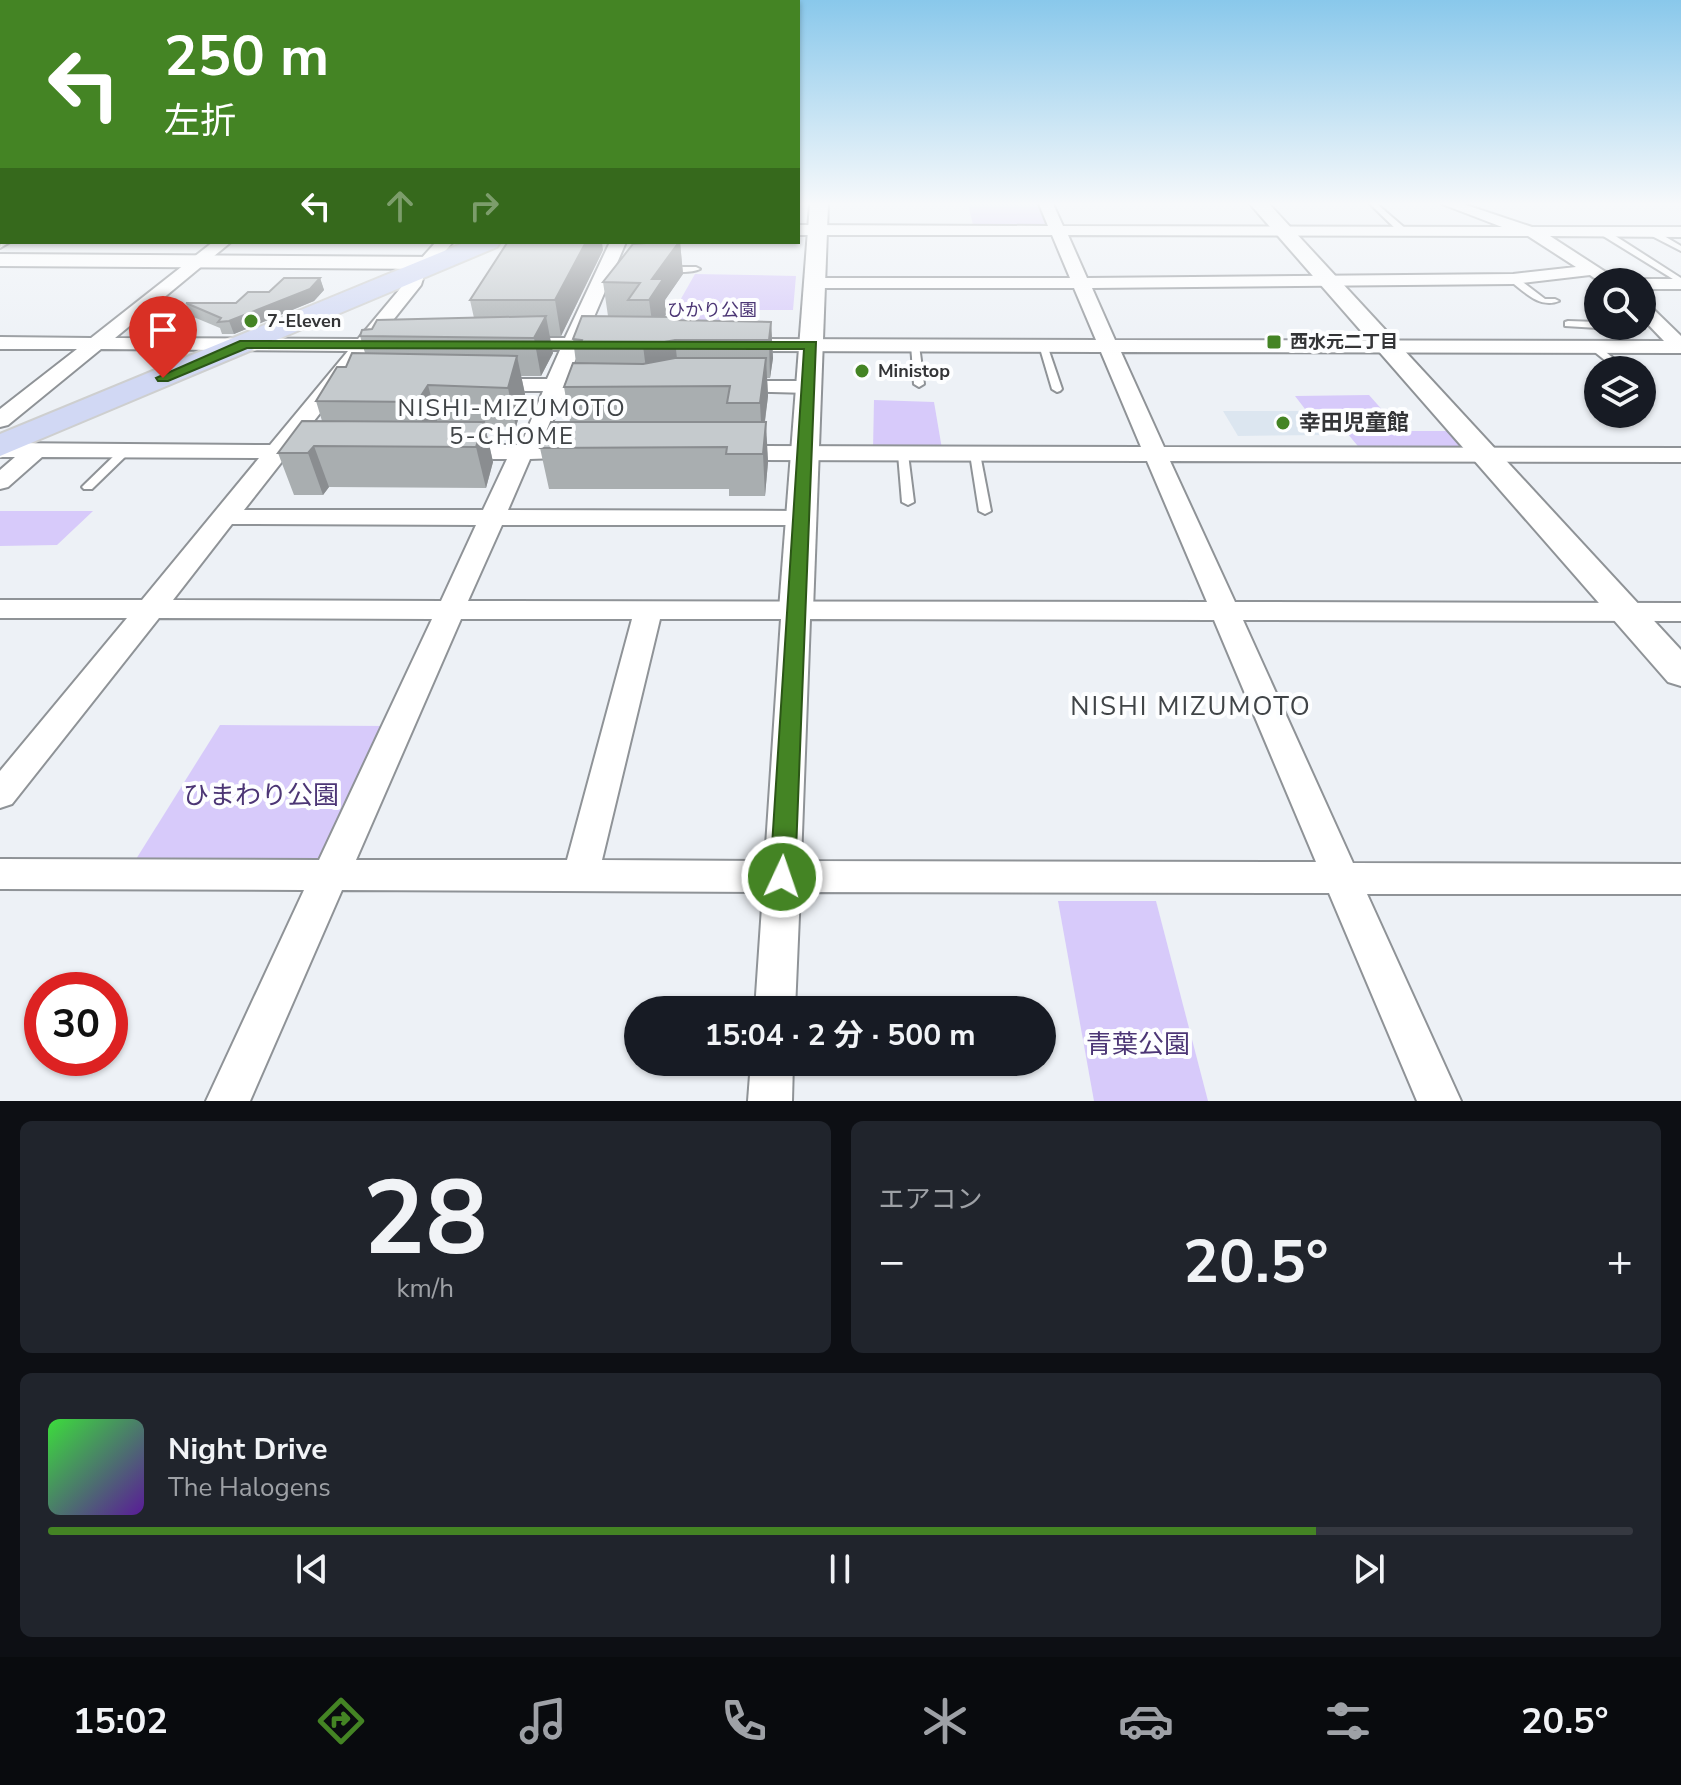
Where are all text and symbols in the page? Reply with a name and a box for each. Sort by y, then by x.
text: 250 m [164,18,329,95]
icon: left [32,32,136,136]
text: 左折 [164,97,236,146]
icon: left [294,184,338,228]
icon: ahead [378,184,422,228]
icon: right [462,184,506,228]
map controls [1584,268,1656,428]
button: search [1584,268,1656,340]
pin [129,296,197,378]
park label: ひかり公園 [667,298,757,322]
icon: arrive [141,308,185,352]
place label: 7-Eleven [267,309,341,333]
marker: 7-Eleven [242,312,260,330]
place label: 西水元二丁目 [1290,330,1398,354]
marker: 西水元二丁目 [1265,333,1283,351]
button: layers [1584,356,1656,428]
place label: Ministop [878,359,950,383]
marker: Ministop [853,362,871,380]
district label: NISHI-MIZUMOTO 5-CHOME [397,392,627,452]
place label: 幸田児童館 [1299,408,1409,438]
marker: 幸田児童館 [1274,414,1292,432]
district label: NISHI MIZUMOTO [1070,689,1312,724]
park label: ひまわり公園 [183,778,339,813]
position arrow [740,835,824,919]
speed limit sign: 30 [24,972,128,1076]
text: 15:04 · 2 分 · 500 m [704,1015,976,1056]
park label: 青葉公園 [1086,1027,1190,1062]
text: 28 [363,1148,488,1290]
text: エアコン [879,1182,983,1217]
text: 20.5° [1183,1221,1329,1303]
text: − [879,1232,905,1292]
text: + [1607,1232,1633,1292]
text: km/h [397,1271,454,1306]
text: Night Drive [168,1429,327,1470]
text: The Halogens [168,1470,331,1505]
icon: previous [290,1547,334,1591]
icon: pause [818,1547,862,1591]
icon: next [1347,1547,1391,1591]
icon: directions [313,1693,369,1749]
icon: music [515,1693,571,1749]
icon: phone [716,1693,772,1749]
icon: climate [917,1693,973,1749]
icon: car [1118,1693,1174,1749]
icon: filters [1320,1693,1376,1749]
text: 15:02 [73,1697,168,1746]
text: 20.5° [1521,1697,1608,1746]

